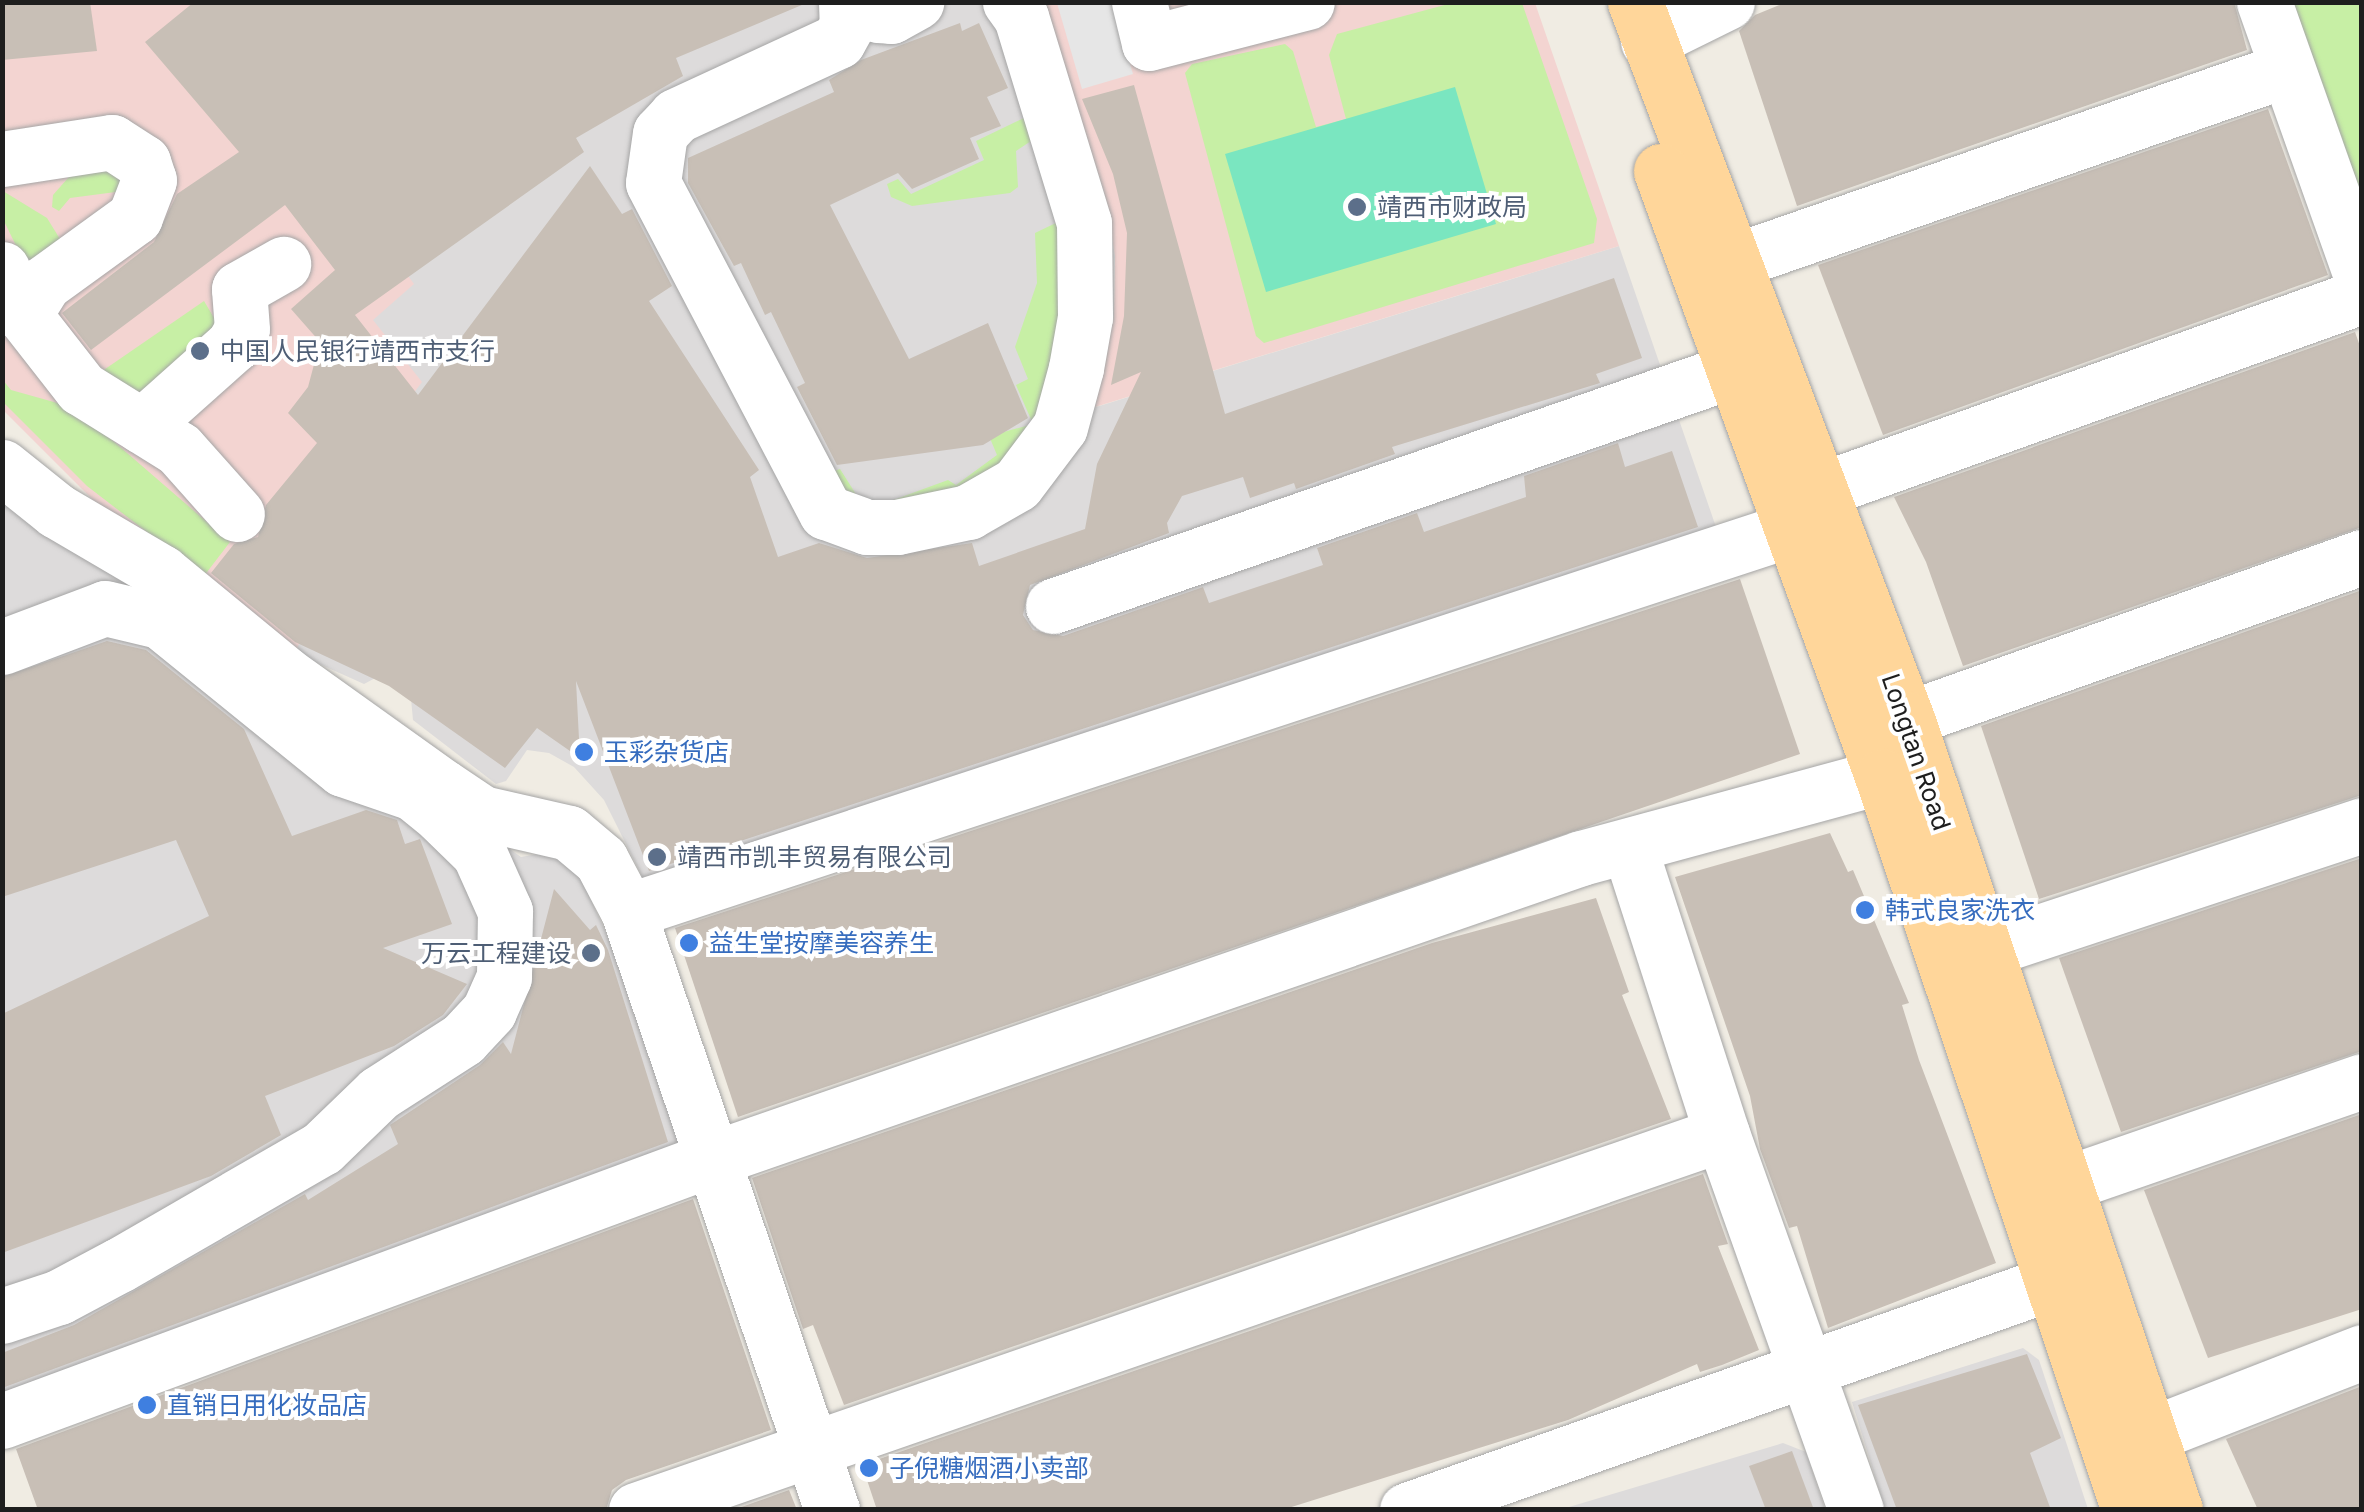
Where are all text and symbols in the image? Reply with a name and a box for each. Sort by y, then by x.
place label: 靖西市财政局 [1377,192,1527,222]
marker: 靖西市财政局 [1346,196,1368,218]
place label: 中国人民银行靖西市支行 [220,336,495,366]
marker: 中国人民银行靖西市支行 [189,340,211,362]
street label: Longtan Road [1875,670,1957,834]
place label: 玉彩杂货店 [604,737,729,767]
marker: 玉彩杂货店 [573,741,595,763]
place label: 靖西市凯丰贸易有限公司 [677,842,952,872]
marker: 靖西市凯丰贸易有限公司 [646,846,668,868]
place label: 韩式良家洗衣 [1885,895,2035,925]
marker: 韩式良家洗衣 [1854,899,1876,921]
place label: 益生堂按摩美容养生 [709,928,934,958]
marker: 益生堂按摩美容养生 [678,932,700,954]
place label: 万云工程建设 [421,938,571,968]
marker: 万云工程建设 [580,942,602,964]
place label: 直销日用化妆品店 [167,1390,367,1420]
marker: 直销日用化妆品店 [136,1394,158,1416]
place label: 子倪糖烟酒小卖部 [889,1453,1089,1483]
marker: 子倪糖烟酒小卖部 [858,1457,880,1479]

